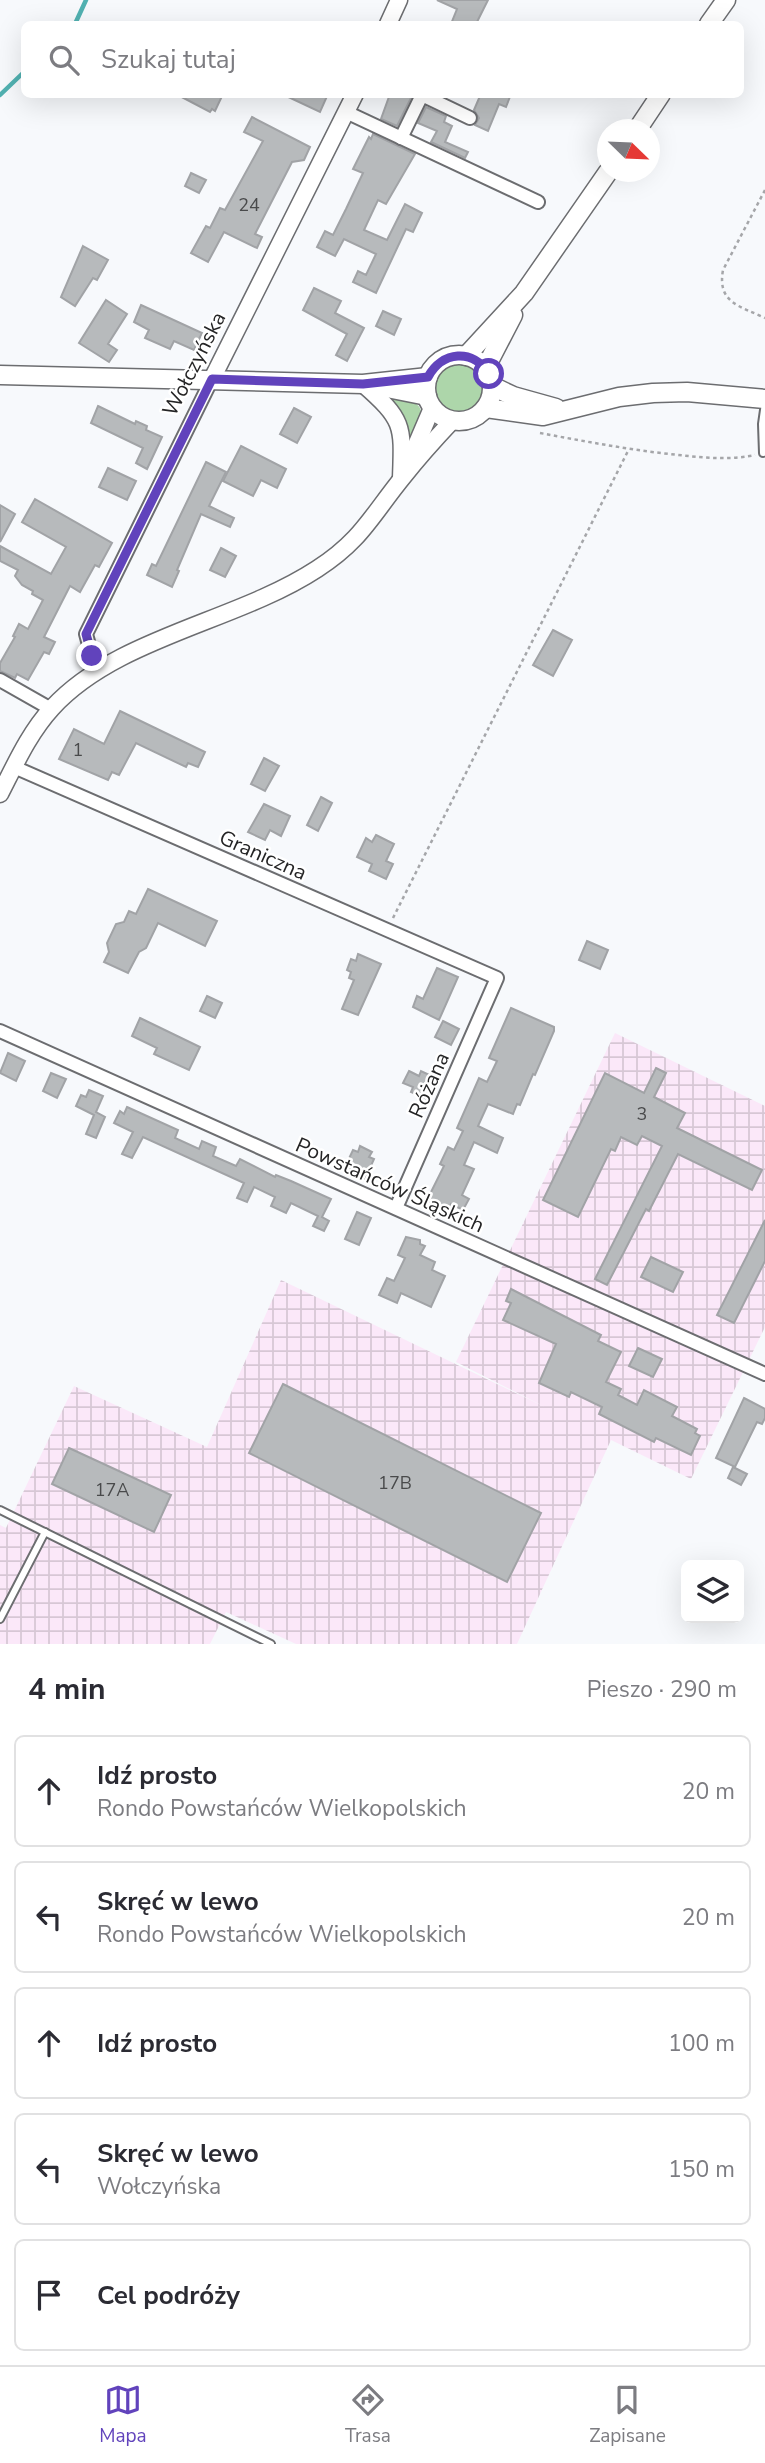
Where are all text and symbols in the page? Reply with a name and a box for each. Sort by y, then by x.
search box [21,21,744,98]
icon: search [45,41,83,79]
text: Szukaj tutaj [101,42,236,77]
north arrow [597,119,660,182]
house number: 24 [238,193,260,217]
street label: Wołczyńska [156,307,232,421]
route start [473,358,504,389]
route end [76,640,107,671]
house number: 1 [73,738,83,762]
street label: Graniczna [215,823,311,887]
street label: Różana [402,1048,456,1122]
house number: 3 [637,1102,647,1126]
street label: Powstańców Śląskich [291,1131,489,1239]
house number: 17B [378,1471,412,1495]
house number: 17A [95,1478,129,1502]
map controls [681,1560,744,1623]
button: layers [681,1560,744,1623]
text: 4 min [28,1669,106,1710]
text: Pieszo · 290 m [587,1674,737,1705]
text: Idź prosto [97,1758,217,1793]
icon: ahead [30,1772,68,1810]
text: 20 m [682,1776,735,1807]
text: Rondo Powstańców Wielkopolskich [97,1793,467,1824]
text: Skręć w lewo [97,1884,259,1919]
icon: left [30,1898,68,1936]
text: 20 m [682,1902,735,1933]
text: Rondo Powstańców Wielkopolskich [97,1919,467,1950]
icon: ahead [30,2024,68,2062]
text: Idź prosto [97,2026,217,2061]
text: 100 m [668,2028,735,2059]
text: Skręć w lewo [97,2136,259,2171]
icon: left [30,2150,68,2188]
text: 150 m [668,2154,735,2185]
text: Wołczyńska [97,2171,221,2202]
icon: arrive [30,2276,68,2314]
text: Cel podróży [97,2278,240,2313]
tab: Mapa [99,2381,147,2449]
tab: Trasa [345,2381,391,2449]
tab: Zapisane [589,2381,666,2449]

